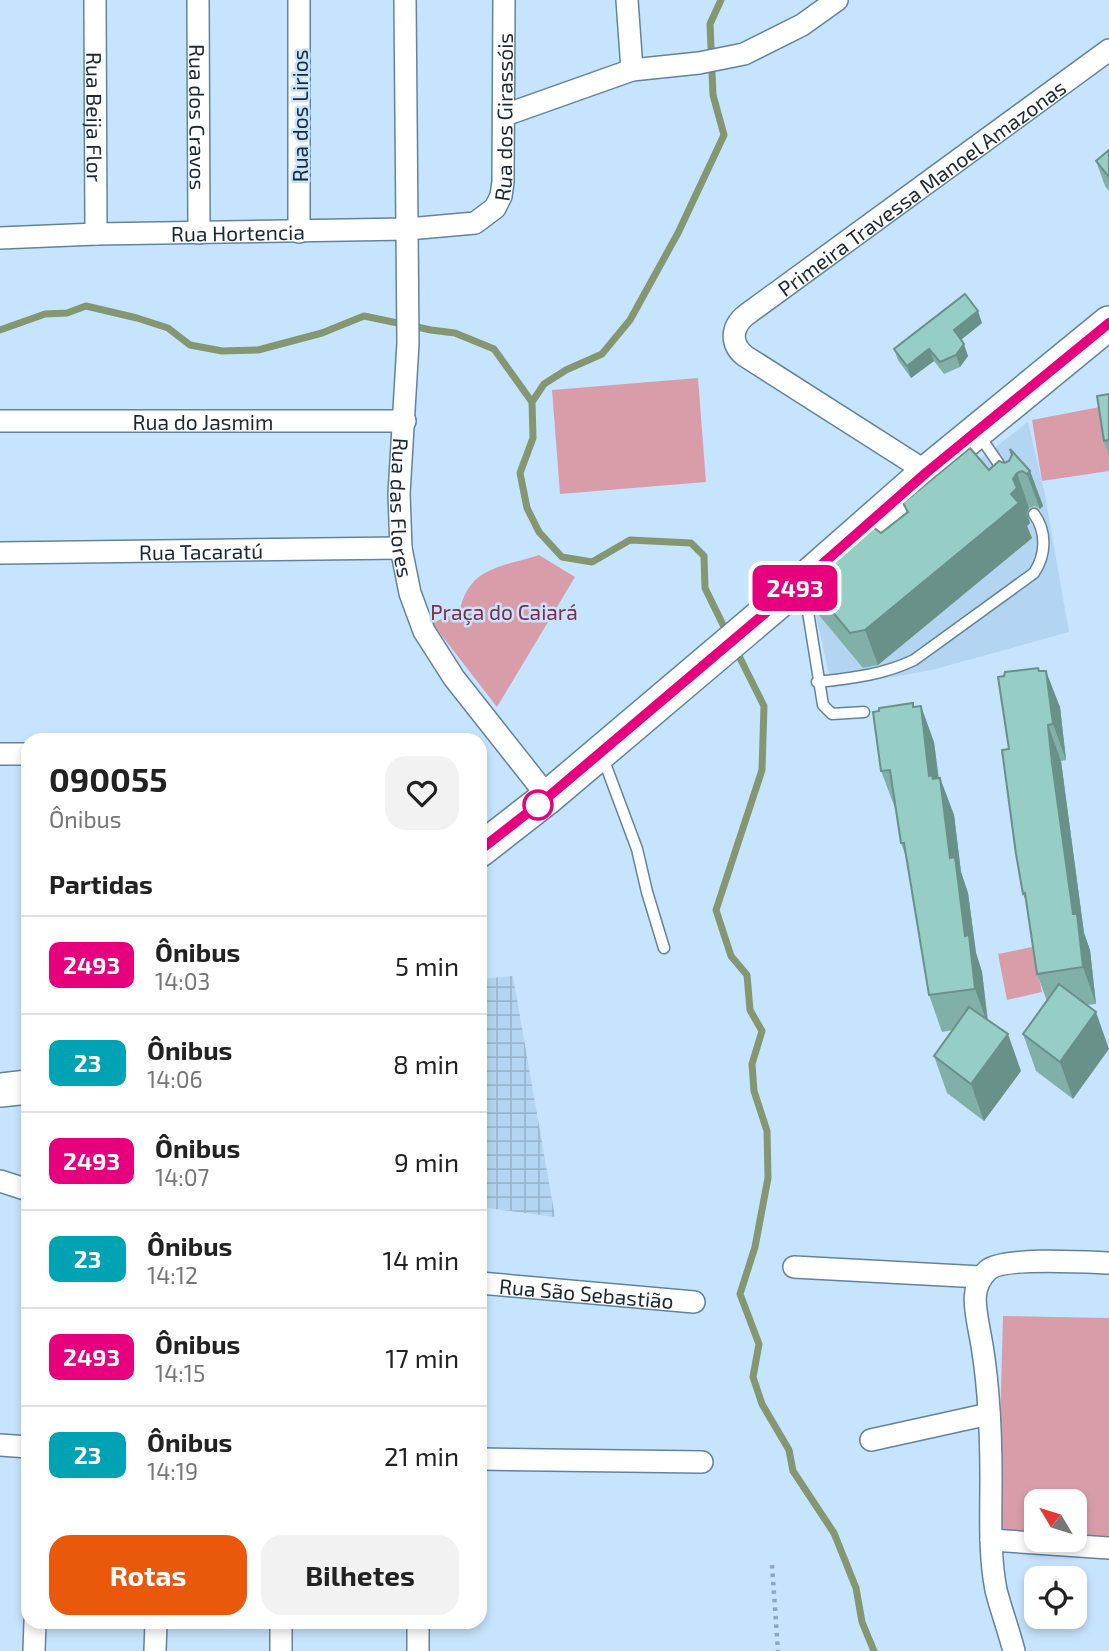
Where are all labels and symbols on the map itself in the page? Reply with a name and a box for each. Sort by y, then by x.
street label: Rua dos Girassóis [488,33,516,203]
street label: Rua dos Cravos [186,44,211,190]
street label: Rua dos Lirios [287,50,312,182]
street label: Rua Beija Flor [82,52,108,183]
street label: Primeira Travessa Manoel Amazonas [772,74,1070,301]
street label: Rua Hortencia [171,218,305,245]
street label: Rua do Jasmim [133,409,273,434]
street label: Rua das Flores [386,437,419,579]
street label: Rua Tacaratú [139,537,263,564]
line badge: 2493 [746,565,844,611]
park label: Praça do Caiará [430,599,578,626]
unlabelled marker [523,790,553,820]
street label: Rua São Sebastião [498,1272,675,1313]
north arrow [1024,1489,1087,1552]

